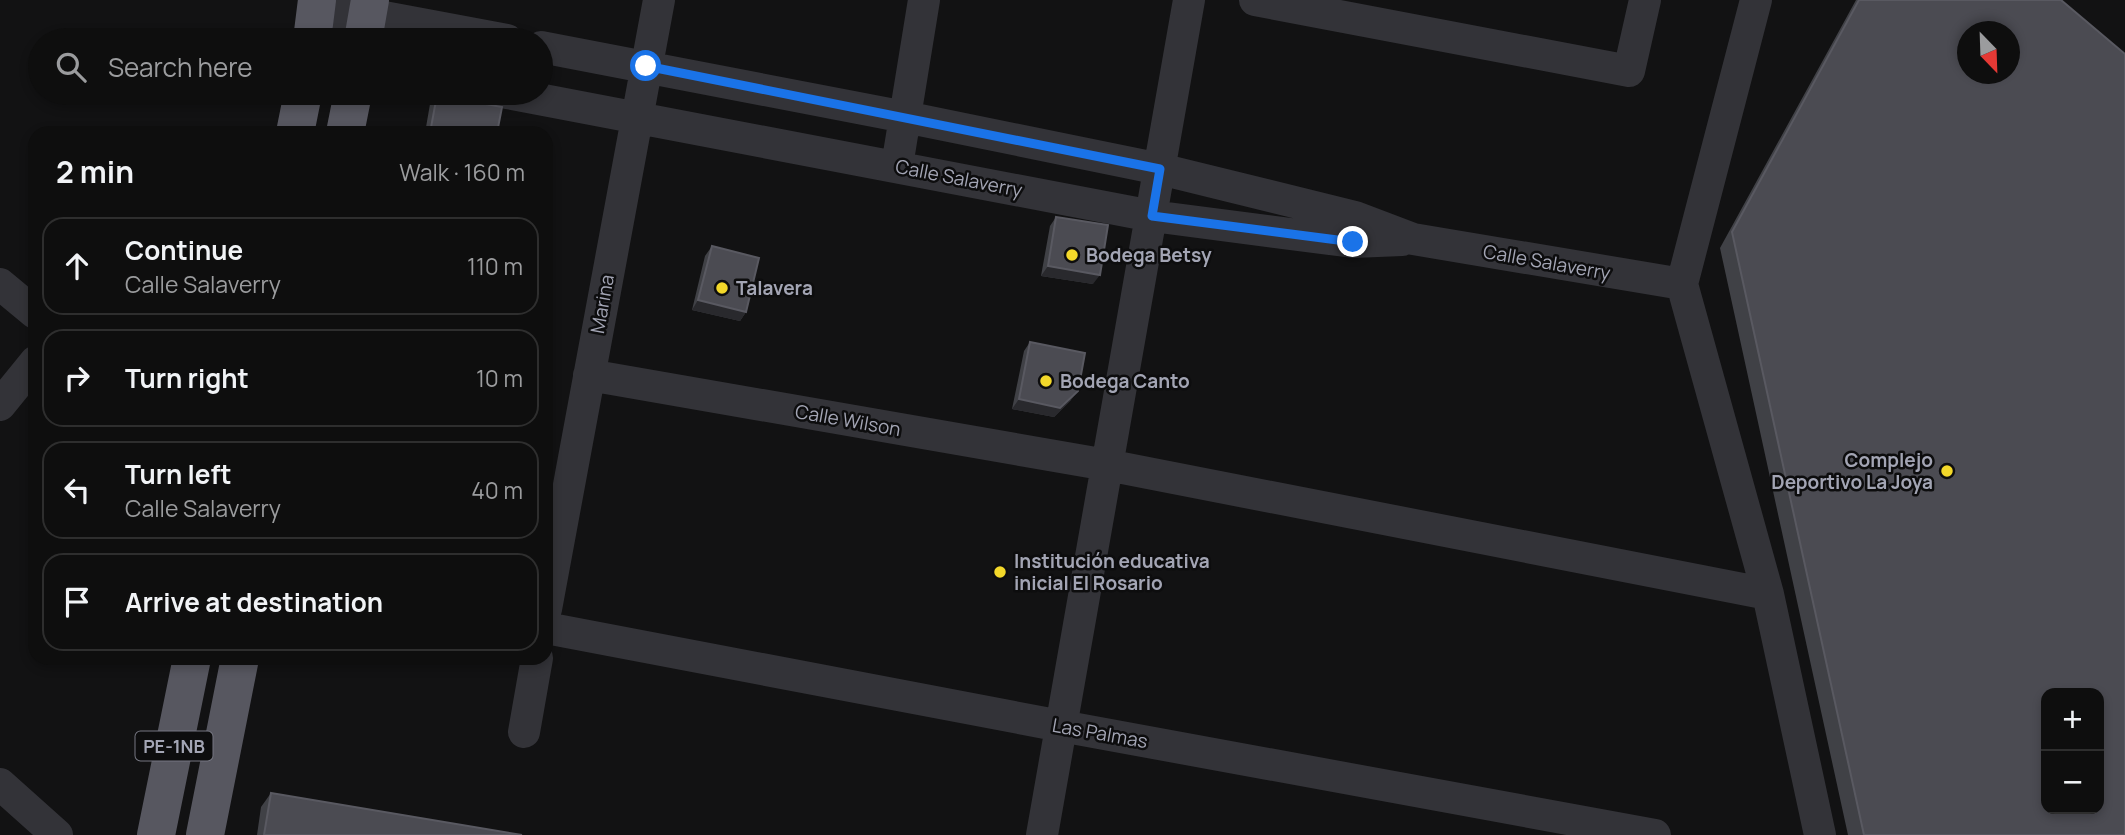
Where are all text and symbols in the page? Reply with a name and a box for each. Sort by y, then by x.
north arrow [1957,21,2020,84]
search box [28,28,553,105]
icon: search [52,48,90,86]
text: Search here [108,49,253,85]
route start [630,50,661,81]
text: 2 min [56,151,134,192]
street label: Calle Salaverry [893,153,1025,203]
text: Walk · 160 m [399,156,525,188]
route end [1337,226,1368,257]
text: Continue [125,232,243,268]
street label: Calle Salaverry [1481,238,1613,286]
place label: Bodega Betsy [1086,242,1212,268]
icon: ahead [58,247,96,285]
marker: Bodega Betsy [1064,247,1080,263]
text: 110 m [467,250,523,282]
text: Calle Salaverry [125,268,281,300]
street label: Marina [584,272,620,336]
place label: Talavera [736,275,813,301]
marker: Talavera [714,280,730,296]
icon: right [58,359,96,397]
text: Turn right [125,360,249,396]
text: 10 m [476,362,523,394]
place label: Bodega Canto [1060,368,1190,394]
marker: Bodega Canto [1038,373,1054,389]
street label: Calle Wilson [793,398,903,442]
place label: Complejo Deportivo La Joya [1771,447,1933,495]
text: Turn left [125,456,232,492]
marker: Complejo Deportivo La Joya [1939,463,1955,479]
icon: left [58,471,96,509]
text: 40 m [471,474,523,506]
text: Calle Salaverry [125,492,281,524]
place label: Institución educativa inicial El Rosario [1014,548,1210,596]
marker: Institución educativa inicial El Rosario [992,564,1008,580]
icon: arrive [58,583,96,621]
text: Arrive at destination [125,584,383,620]
map controls [2041,688,2104,814]
button: + [2041,688,2104,751]
street label: Las Palmas [1050,712,1150,754]
road number: PE-1NB [136,732,212,760]
button: − [2041,751,2104,814]

